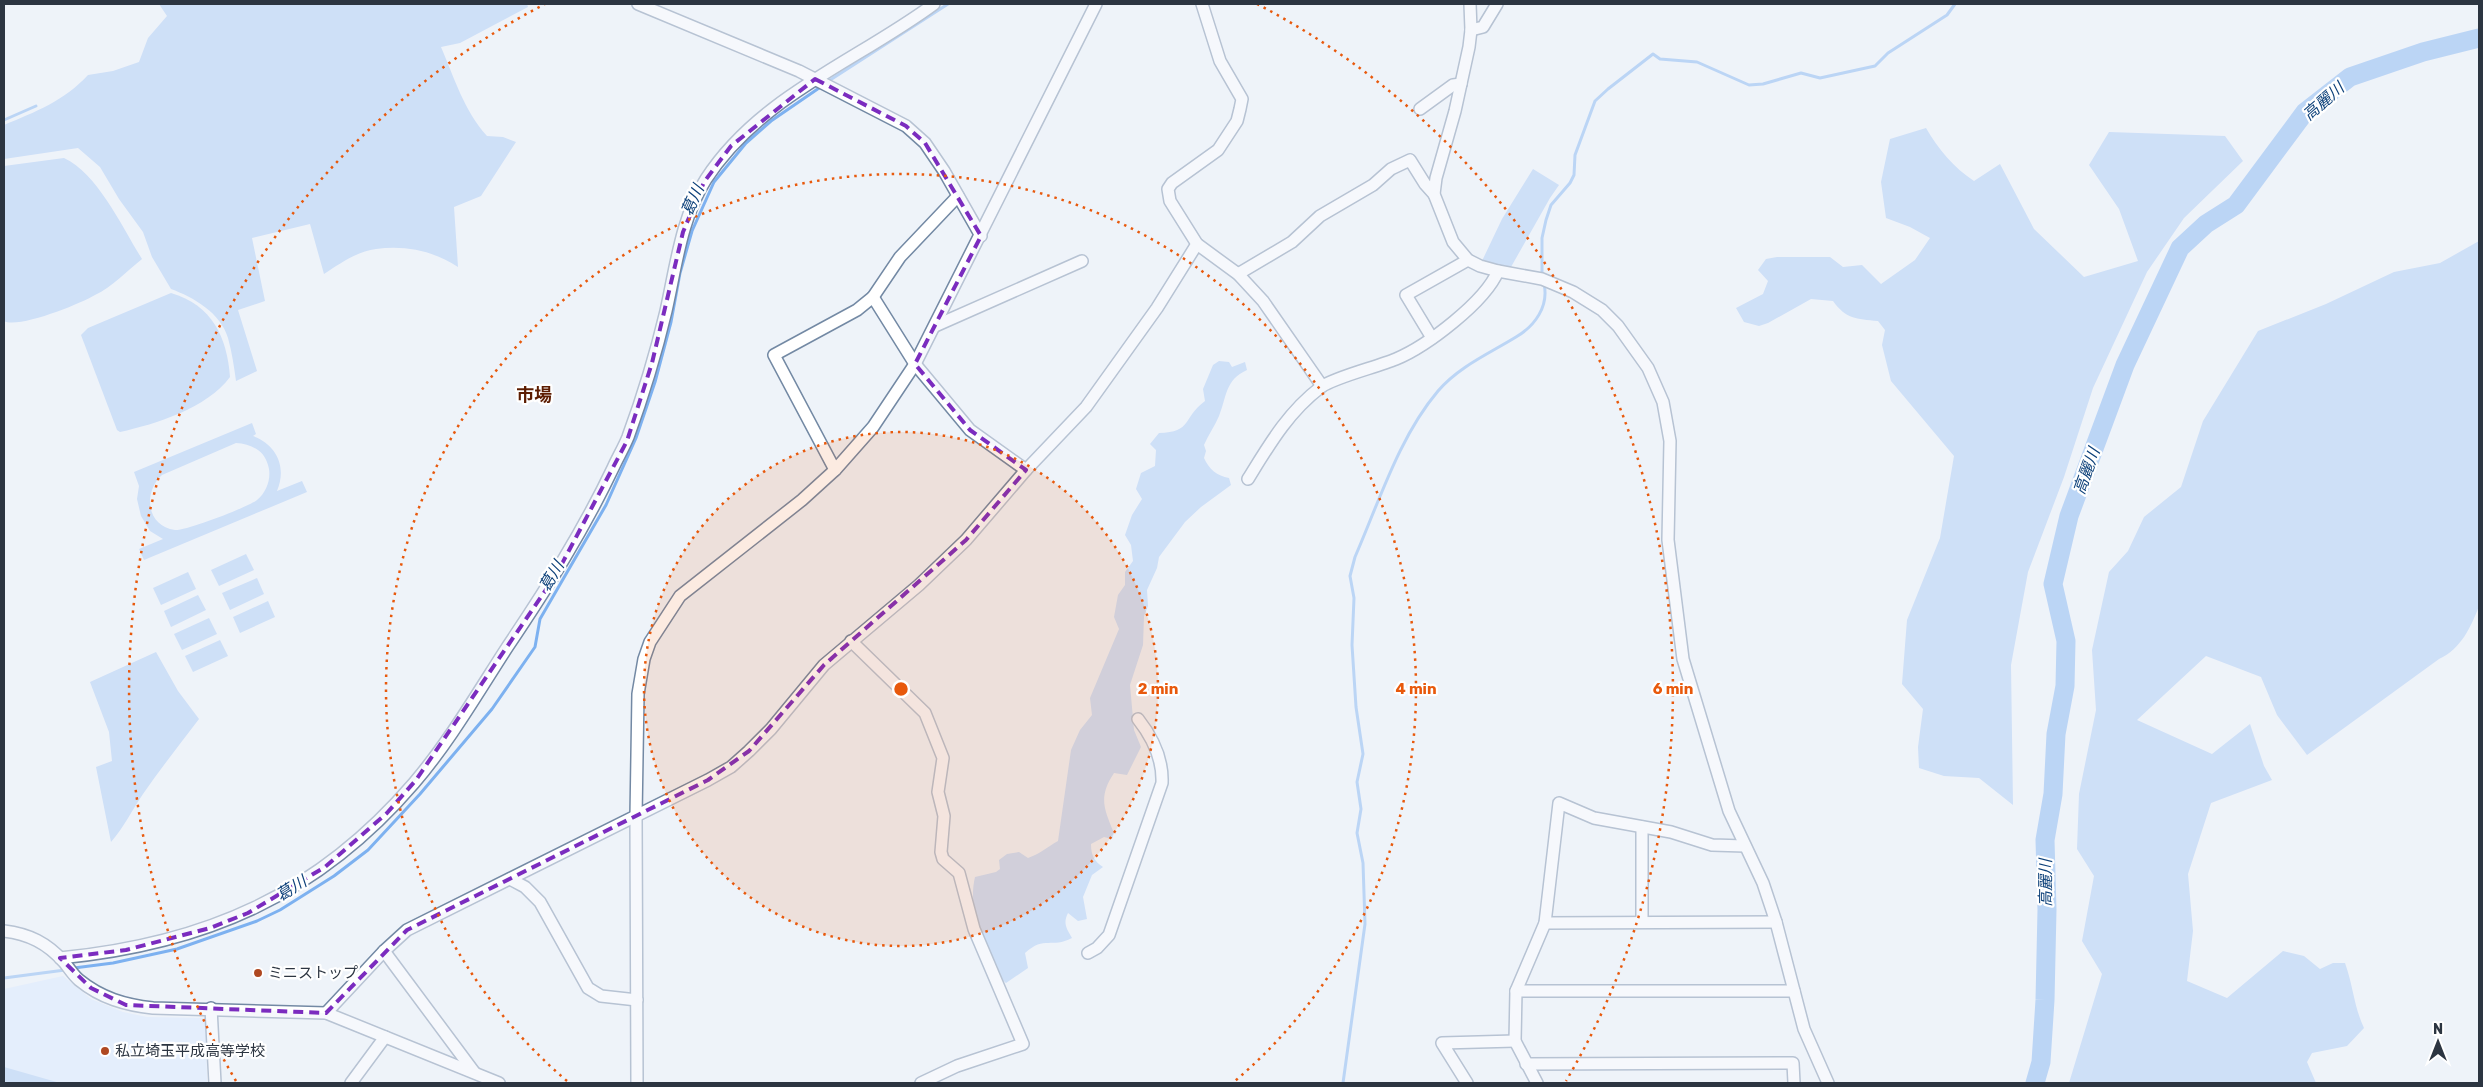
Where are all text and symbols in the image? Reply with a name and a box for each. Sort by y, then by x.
water label: 高麗川 [2299,77,2349,124]
water label: 葛川 [677,180,708,219]
district label: 市場 [516,384,552,406]
water label: 高麗川 [2069,443,2104,497]
water label: 葛川 [535,556,569,595]
centre of rings [892,680,910,698]
text: 2 min [1138,680,1178,698]
text: 4 min [1395,680,1437,698]
text: 6 min [1653,680,1693,698]
water label: 高麗川 [2036,857,2055,907]
water label: 葛川 [273,871,312,905]
place label: ミニストップ [268,964,358,982]
marker: ミニストップ [252,967,264,979]
north arrow [2413,1017,2463,1067]
text: N [2433,1021,2443,1038]
place label: 私立埼玉平成高等学校 [115,1042,265,1060]
marker: 私立埼玉平成高等学校 [99,1045,111,1057]

